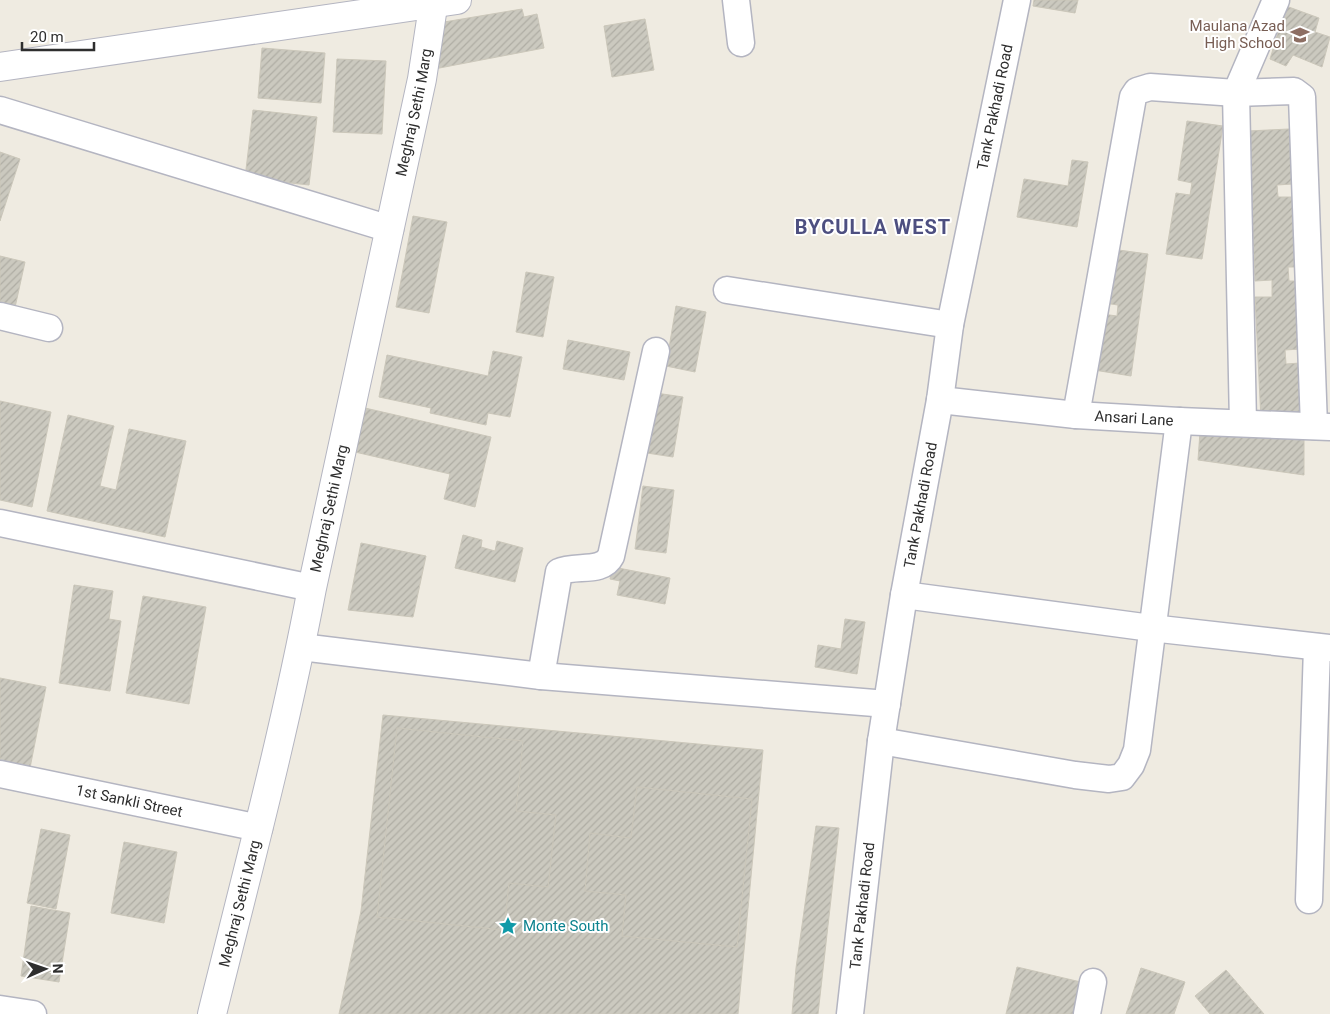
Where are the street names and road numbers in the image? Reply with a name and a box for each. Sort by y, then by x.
street label: Tank Pakhadi Road [973,43,1017,172]
street label: Meghraj Sethi Marg [392,47,436,178]
street label: Ansari Lane [1094,407,1174,430]
street label: Tank Pakhadi Road [900,441,941,570]
street label: Meghraj Sethi Marg [307,443,352,574]
street label: 1st Sankli Street [74,781,184,821]
street label: Meghraj Sethi Marg [215,838,264,969]
street label: Tank Pakhadi Road [846,841,878,970]

